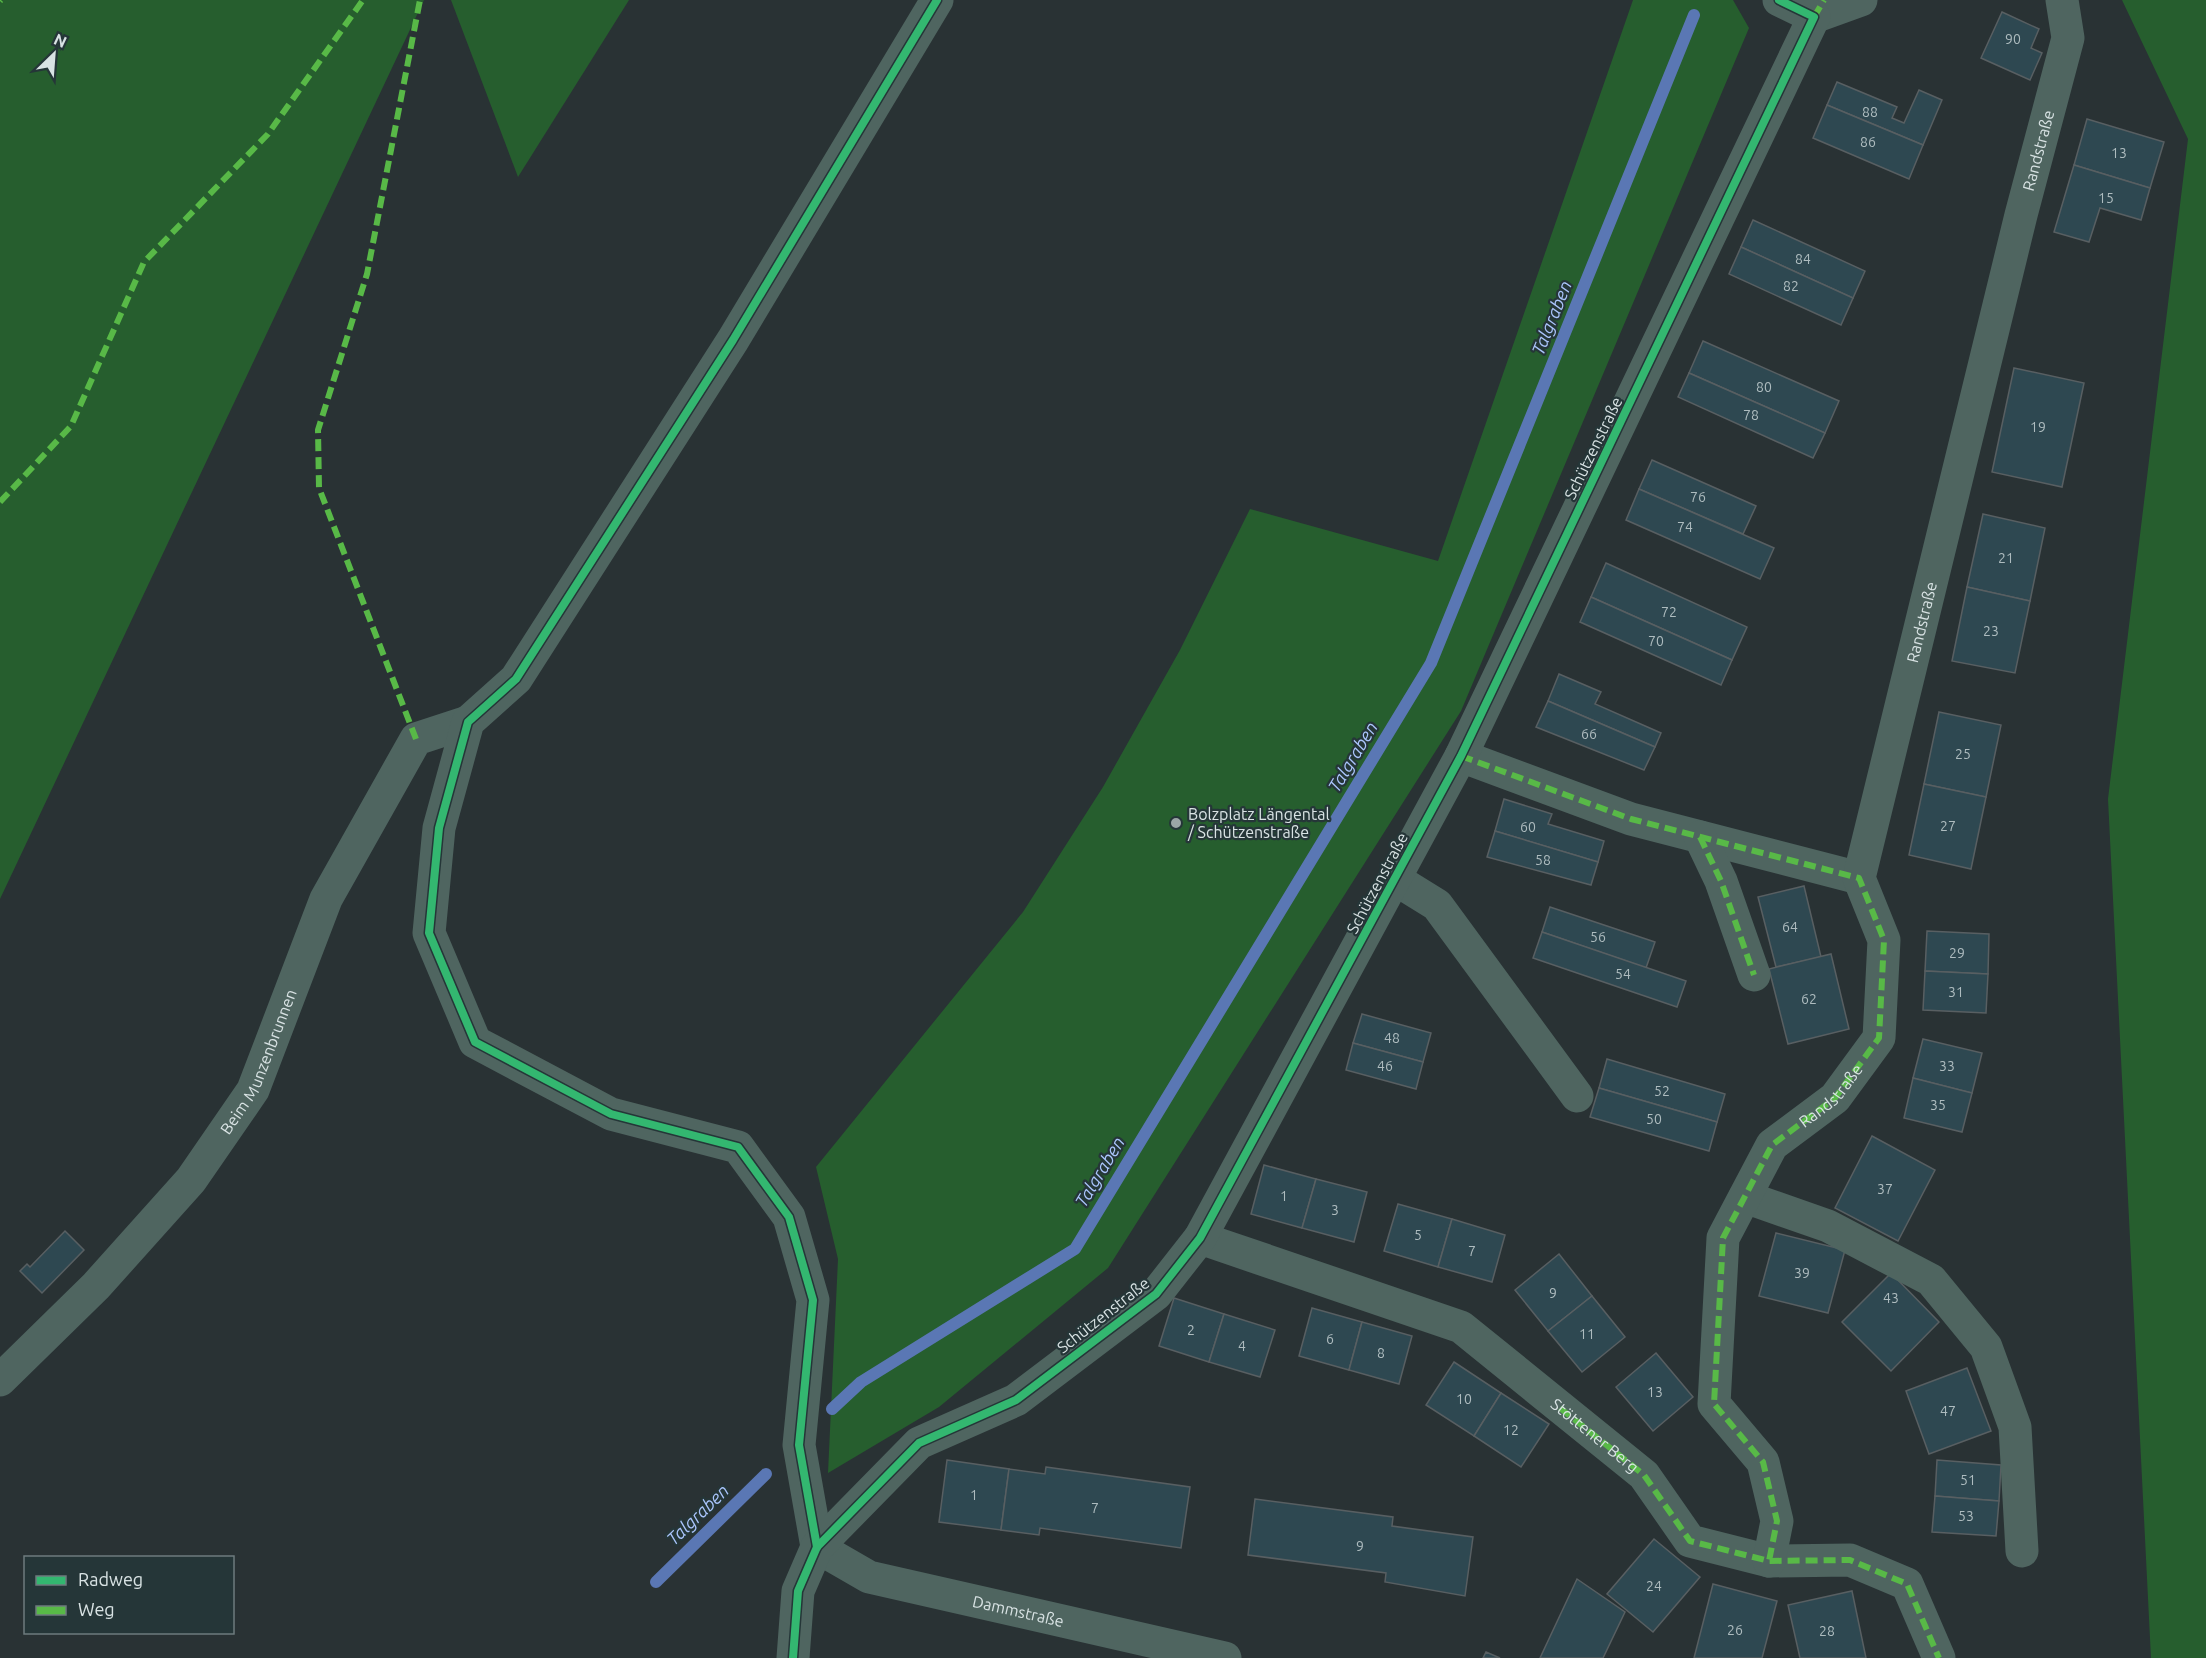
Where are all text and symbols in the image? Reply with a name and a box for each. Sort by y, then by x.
north arrow [24,24,84,84]
text: N [51,30,70,51]
house number: 90 [2005,31,2021,47]
house number: 88 [1862,104,1878,120]
street label: Randstraße [2019,108,2057,193]
house number: 86 [1860,134,1876,150]
house number: 13 [2111,145,2127,161]
house number: 15 [2098,190,2114,206]
house number: 84 [1795,251,1811,267]
water label: Talgraben [1527,278,1575,358]
house number: 82 [1783,278,1799,294]
house number: 80 [1756,379,1772,395]
street label: Schützenstraße [1560,394,1626,502]
house number: 78 [1743,407,1759,423]
house number: 19 [2030,419,2046,435]
house number: 76 [1690,489,1706,505]
house number: 74 [1677,519,1693,535]
house number: 21 [1998,550,2014,566]
street label: Randstraße [1903,580,1940,665]
house number: 72 [1661,604,1677,620]
house number: 23 [1983,623,1999,639]
house number: 70 [1648,633,1664,649]
water label: Talgraben [1323,718,1381,795]
house number: 66 [1581,726,1597,742]
house number: 25 [1955,746,1971,762]
place label: Bolzplatz Längental / Schützenstraße [1187,805,1330,841]
marker: Bolzplatz Längental / Schützenstraße [1169,816,1183,830]
house number: 27 [1940,818,1956,834]
house number: 60 [1520,819,1536,835]
street label: Schützenstraße [1343,830,1411,936]
house number: 58 [1535,852,1551,868]
house number: 64 [1782,919,1798,935]
house number: 56 [1590,929,1606,945]
house number: 29 [1949,945,1965,961]
house number: 54 [1615,966,1631,982]
house number: 31 [1948,984,1964,1000]
street label: Beim Munzenbrunnen [216,987,300,1137]
house number: 62 [1801,991,1817,1007]
house number: 48 [1384,1030,1400,1046]
house number: 46 [1377,1058,1393,1074]
house number: 33 [1939,1058,1955,1074]
street label: Randstraße [1795,1060,1866,1131]
house number: 52 [1654,1083,1670,1099]
house number: 35 [1930,1097,1946,1113]
house number: 50 [1646,1111,1662,1127]
water label: Talgraben [1070,1133,1128,1210]
house number: 37 [1877,1181,1893,1197]
house number: 1 [1280,1188,1288,1204]
house number: 3 [1331,1202,1339,1218]
house number: 5 [1414,1227,1422,1243]
house number: 7 [1468,1243,1476,1259]
house number: 39 [1794,1265,1810,1281]
street label: Schützenstraße [1054,1274,1152,1356]
house number: 9 [1549,1285,1557,1301]
house number: 43 [1883,1290,1899,1306]
house number: 2 [1187,1322,1195,1338]
house number: 11 [1579,1326,1595,1342]
house number: 6 [1326,1331,1334,1347]
house number: 4 [1238,1338,1246,1354]
house number: 8 [1377,1345,1385,1361]
house number: 13 [1647,1384,1663,1400]
house number: 10 [1456,1391,1472,1407]
street label: Stöttener Berg [1547,1395,1642,1476]
house number: 47 [1940,1403,1956,1419]
house number: 12 [1503,1422,1519,1438]
house number: 51 [1960,1472,1976,1488]
water label: Talgraben [662,1480,732,1549]
house number: 1 [970,1487,978,1503]
house number: 7 [1091,1500,1099,1516]
house number: 53 [1958,1508,1974,1524]
house number: 9 [1356,1538,1364,1554]
legend [24,1556,234,1634]
text: Radweg [78,1569,143,1589]
house number: 24 [1646,1578,1662,1594]
street label: Dammstraße [971,1592,1066,1630]
text: Weg [78,1599,115,1619]
house number: 26 [1727,1622,1743,1638]
house number: 28 [1819,1623,1835,1639]

